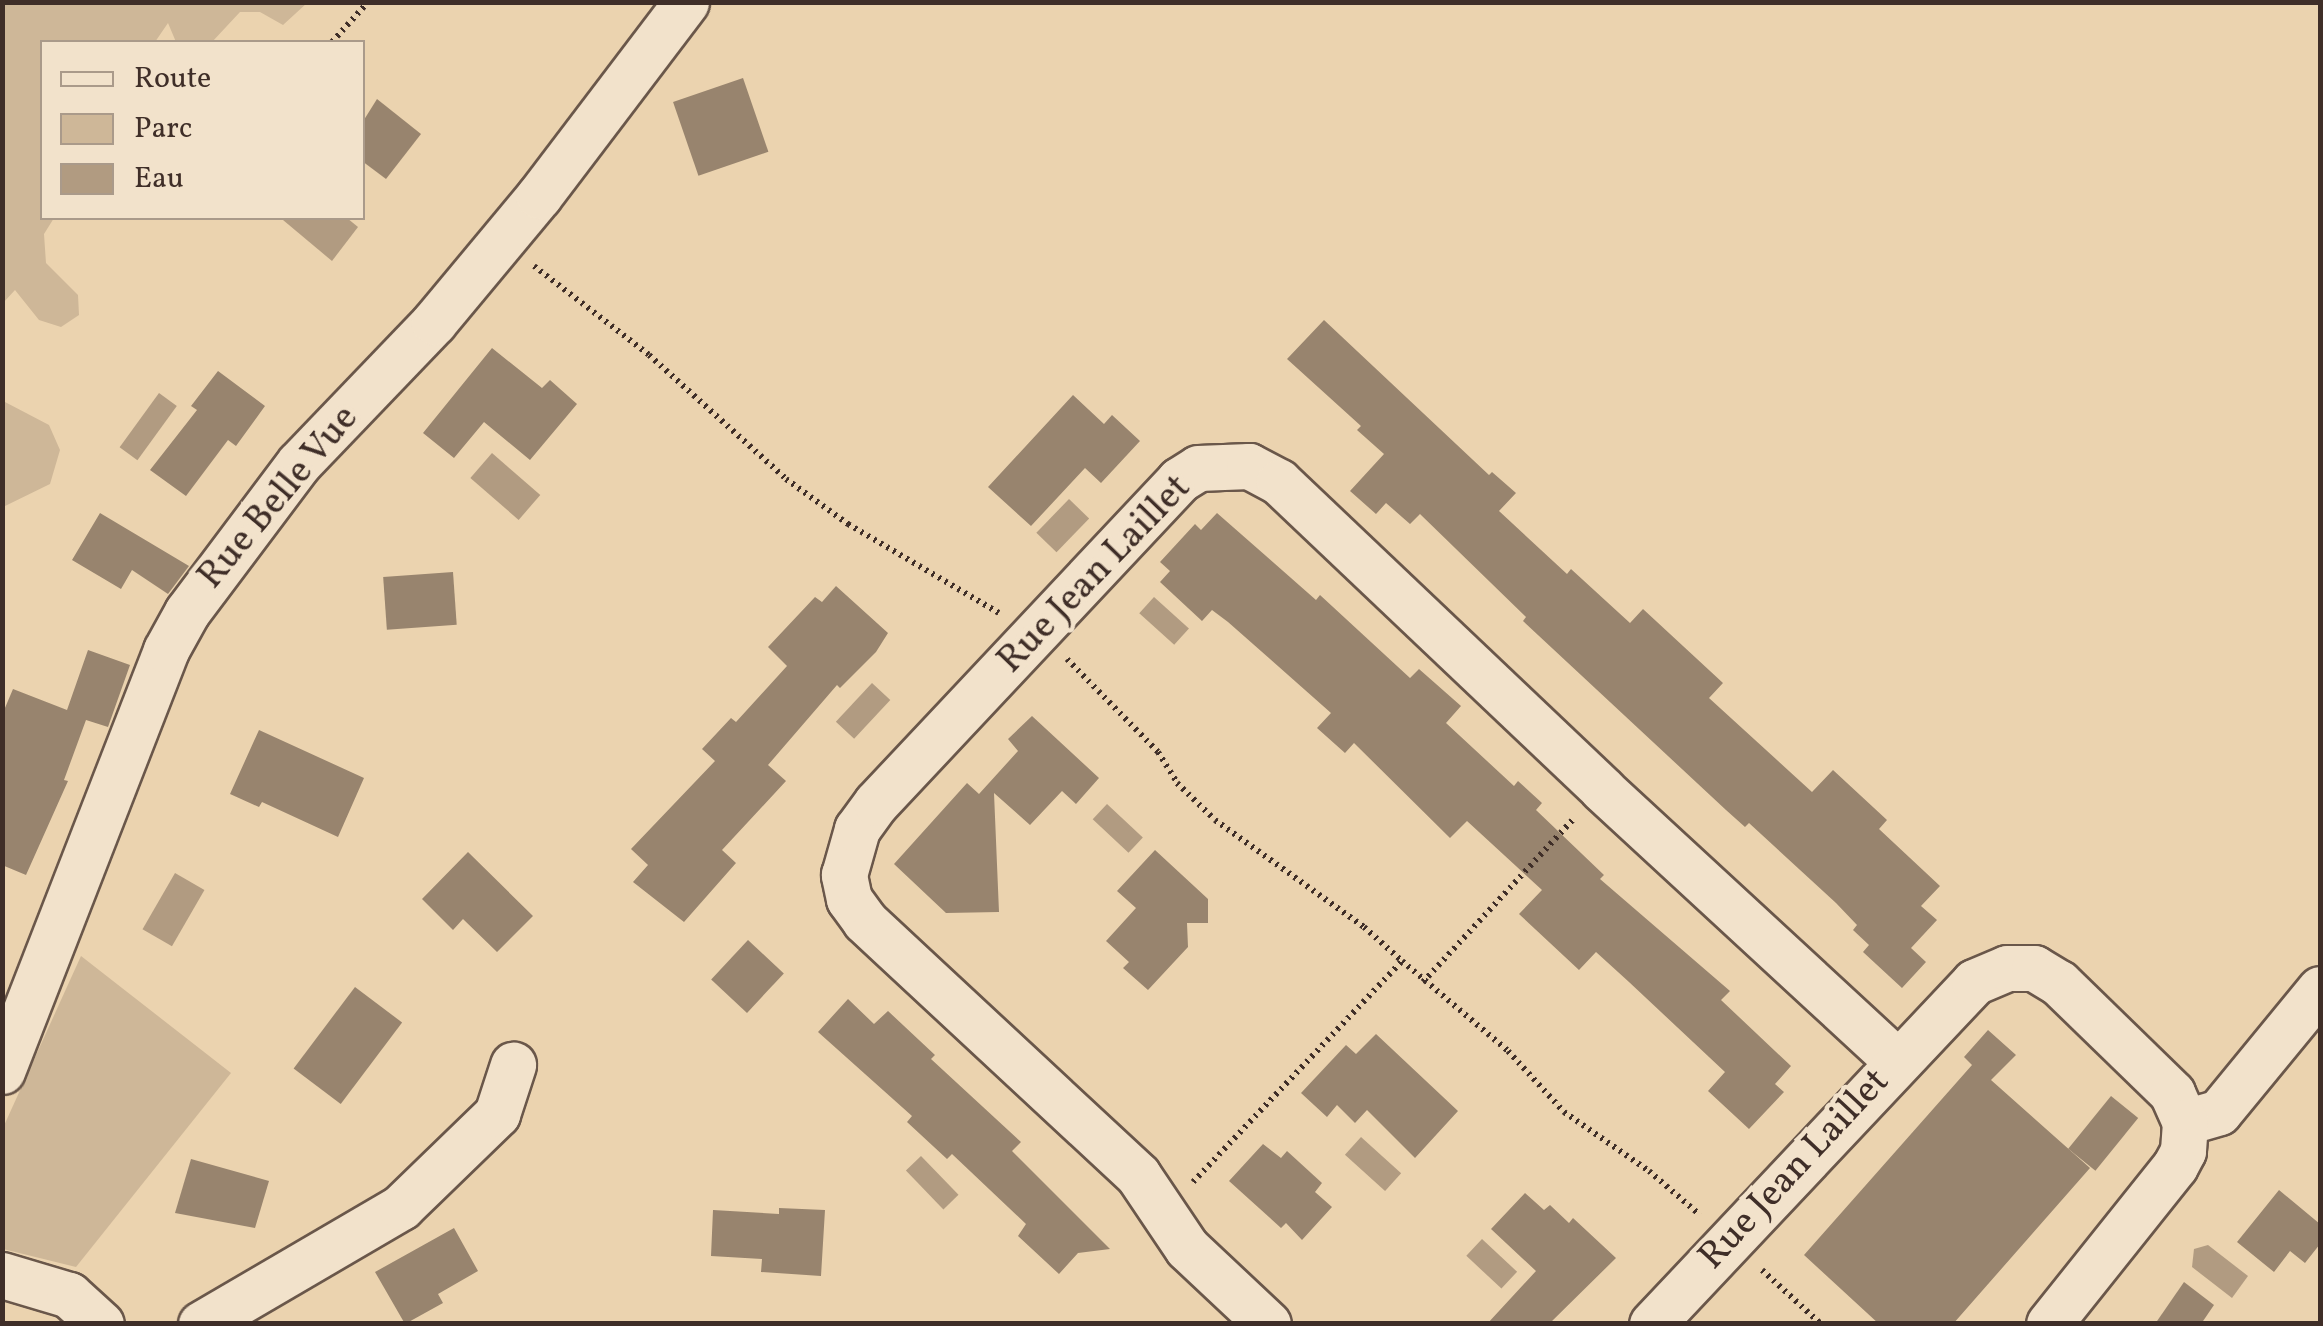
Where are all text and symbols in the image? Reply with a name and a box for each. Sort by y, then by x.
legend [40,40,365,220]
text: Route [134,58,211,100]
text: Parc [134,108,192,150]
text: Eau [134,158,184,200]
street label: Rue Belle Vue [189,397,369,599]
street label: Rue Jean Laillet [989,466,1201,684]
street label: Rue Jean Laillet [1690,1060,1900,1280]

